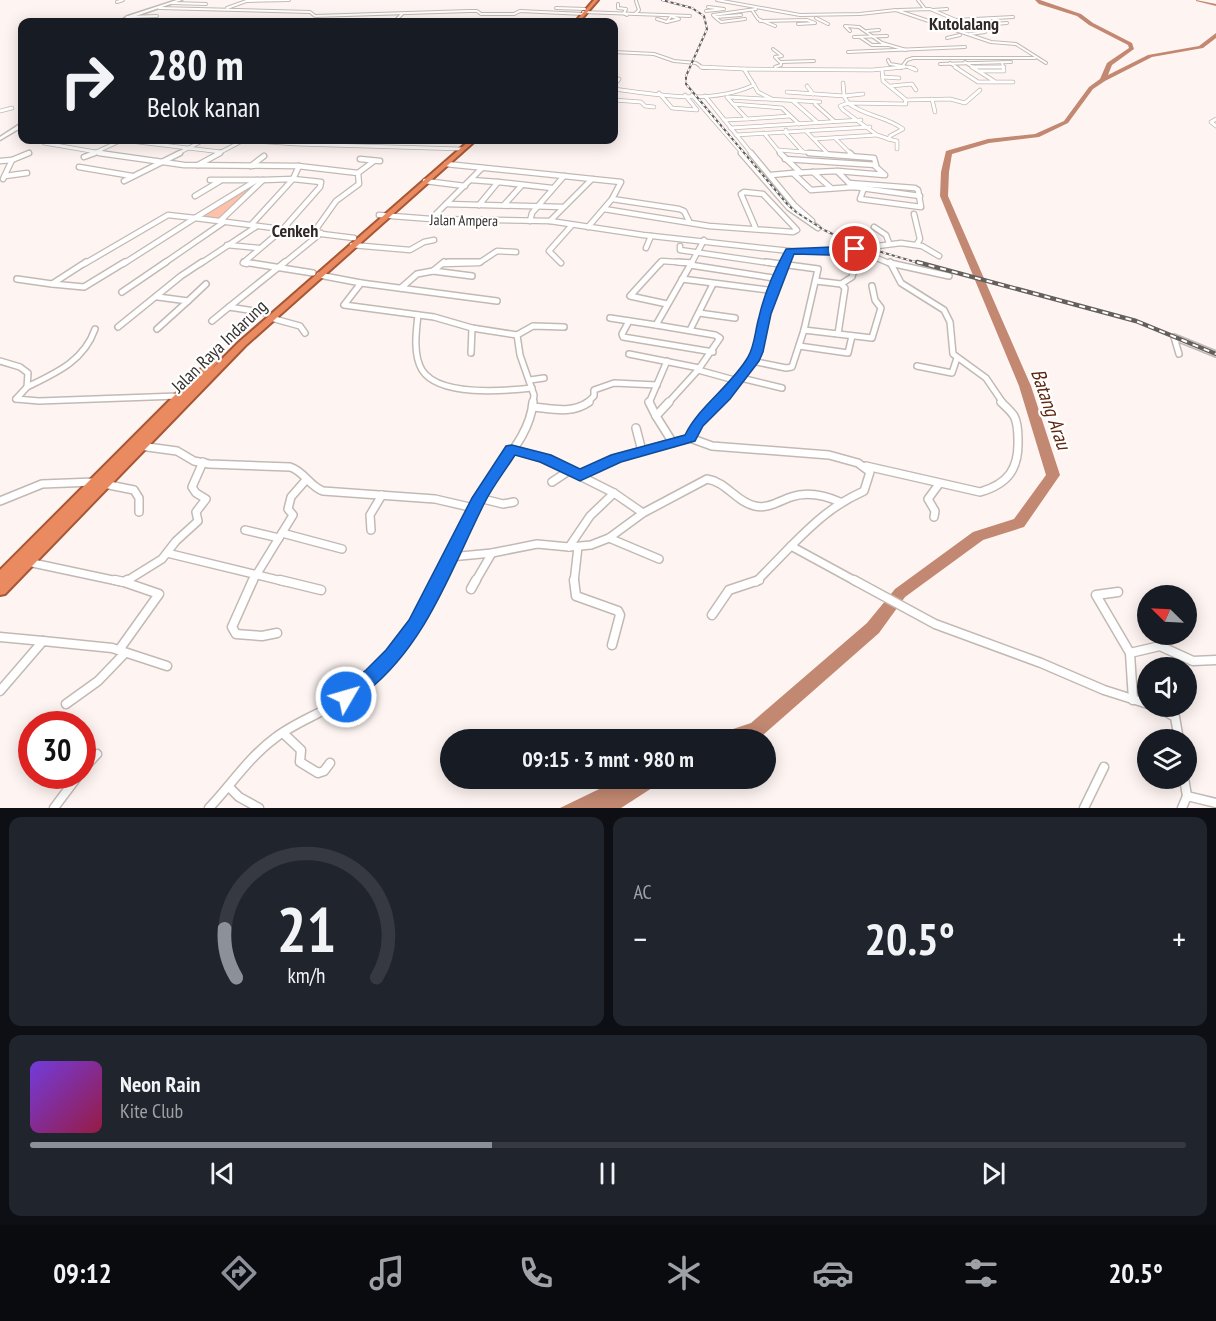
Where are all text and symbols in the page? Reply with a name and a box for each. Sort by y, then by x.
district label: Kutolalang [929,12,999,35]
text: 280 m [147,37,244,92]
icon: right [48,42,126,120]
text: Belok kanan [147,90,260,124]
street label: Jalan Ampera [429,210,498,230]
district label: Cenkeh [272,219,318,242]
pin [829,223,880,274]
icon: arrive [838,232,871,265]
street label: Jalan Raya Indarung [166,295,272,398]
water label: Batang Arau [1025,365,1077,454]
north arrow [1137,585,1197,645]
map controls [1137,585,1197,789]
button: sound [1137,657,1197,717]
position arrow [314,665,378,729]
speed limit sign: 30 [18,711,96,789]
button: layers [1137,729,1197,789]
text: 09:15 · 3 mnt · 980 m [522,745,694,773]
text: AC [634,879,652,905]
text: 21 [276,888,336,969]
text: 20.5° [865,909,955,967]
text: − [634,917,647,960]
text: + [1172,917,1186,960]
text: km/h [287,962,325,990]
text: Neon Rain [120,1070,200,1098]
text: Kite Club [120,1098,183,1124]
icon: previous [206,1157,239,1190]
icon: pause [591,1157,624,1190]
icon: next [977,1157,1010,1190]
icon: directions [218,1252,260,1294]
icon: music [366,1252,408,1294]
icon: phone [515,1252,557,1294]
icon: climate [663,1252,705,1294]
icon: car [812,1252,854,1294]
icon: filters [960,1252,1002,1294]
text: 09:12 [53,1256,112,1290]
text: 20.5° [1108,1256,1163,1290]

